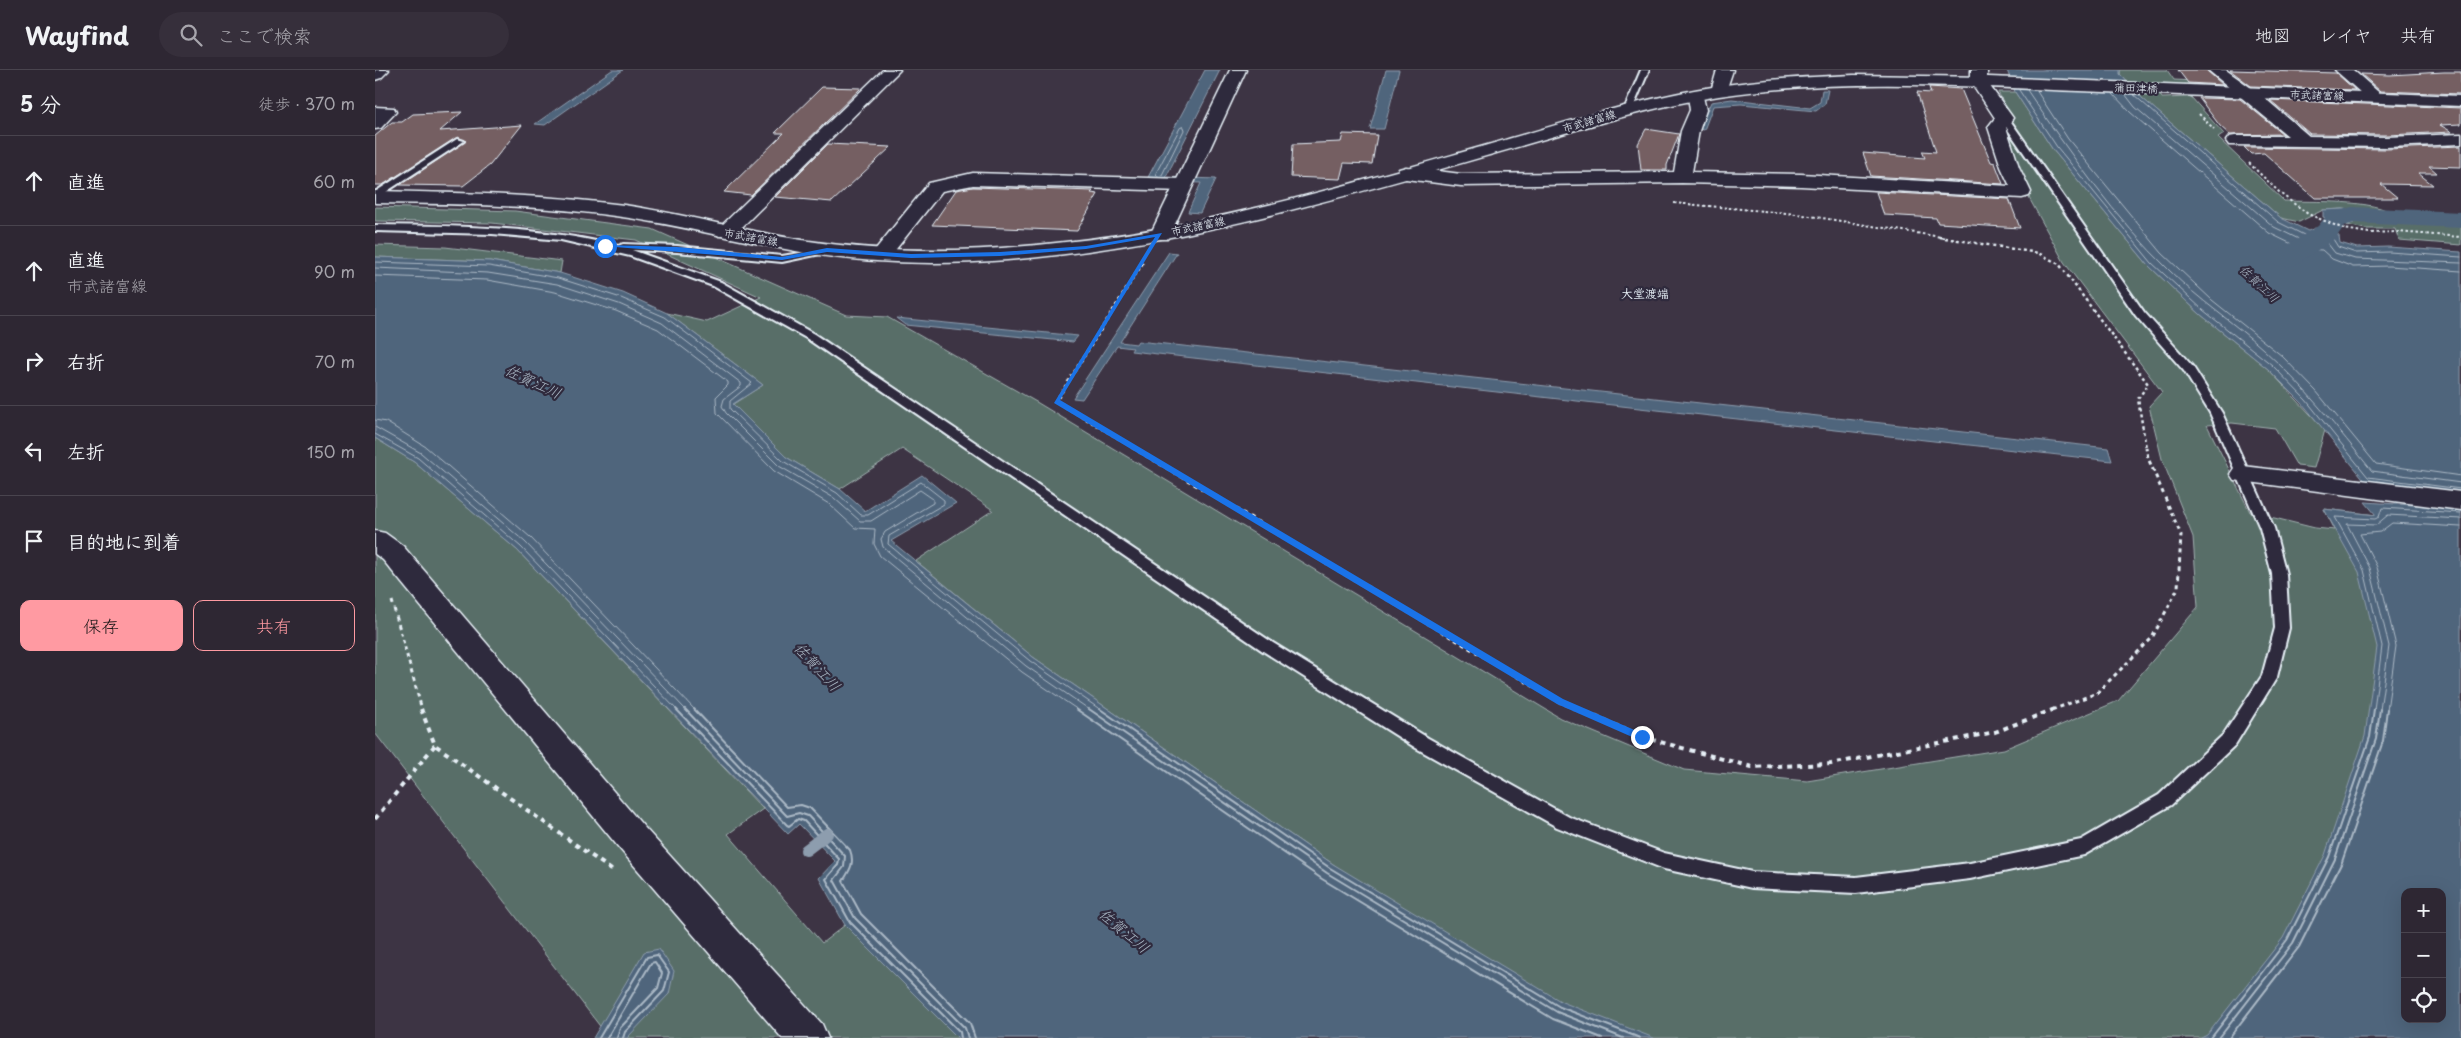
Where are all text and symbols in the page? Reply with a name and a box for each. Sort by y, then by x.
search box [159,12,509,57]
text: Wayfind [25,17,129,53]
icon: search [177,21,205,49]
text: ここで検索 [217,21,312,49]
text: 地図 [2255,21,2291,48]
text: レイヤ [2319,21,2372,48]
text: 共有 [2400,21,2436,48]
street label: 蒲田津橋 [2114,78,2158,97]
street label: 市武諸富線 [2289,85,2345,104]
text: 5 分 [20,87,61,119]
text: 徒歩 · 370 m [258,91,355,115]
street label: 市武諸富線 [1560,105,1618,136]
icon: ahead [20,167,48,195]
text: 直進 [67,167,105,195]
text: 60 m [313,169,355,193]
street label: 市武諸富線 [1169,211,1227,240]
street label: 市武諸富線 [723,223,780,250]
route start [594,235,617,258]
text: 直進 [67,245,105,273]
icon: ahead [20,257,48,285]
text: 90 m [314,259,355,283]
water label: 佐賀江川 [2236,260,2283,306]
text: 市武諸富線 [67,273,147,297]
district label: 大堂渡端 [1621,284,1669,302]
icon: right [20,347,48,375]
text: 右折 [67,347,105,375]
text: 70 m [315,349,355,373]
water label: 佐賀江川 [502,358,566,404]
icon: left [20,437,48,465]
text: 左折 [67,437,105,465]
text: 150 m [307,439,355,463]
icon: arrive [20,527,48,555]
text: 目的地に到着 [67,527,181,555]
button: 保存 [20,600,183,651]
button: 共有 [193,600,355,651]
water label: 佐賀江川 [789,636,847,696]
route end [1631,726,1654,749]
map controls [2401,888,2446,1023]
button: + [2401,888,2446,933]
water label: 佐賀江川 [1095,902,1155,958]
button: − [2401,933,2446,978]
button: locate [2401,978,2446,1023]

